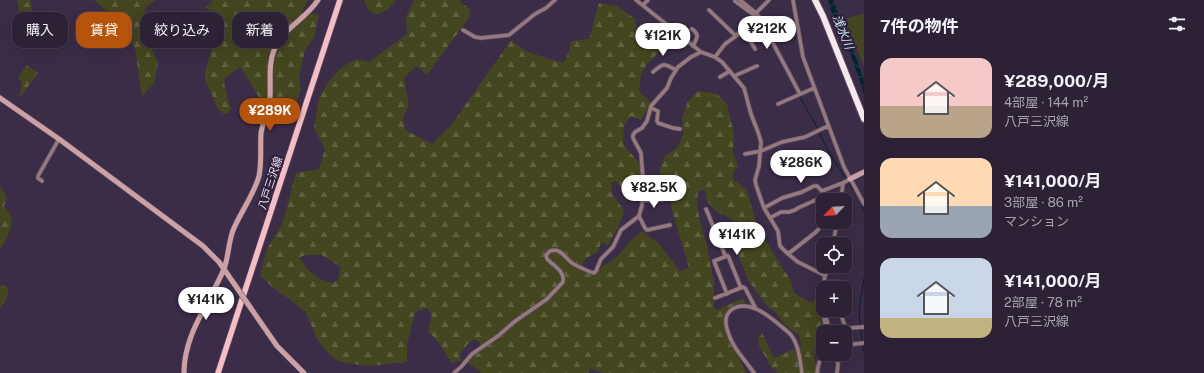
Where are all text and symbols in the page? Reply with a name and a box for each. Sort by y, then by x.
chip: 購入 [12,12,68,48]
chip: 賃貸 [76,12,132,48]
chip: 絞り込み [140,12,224,48]
chip: 新着 [232,12,288,48]
water label: 浅水川 [830,13,857,53]
icon: filters [1166,13,1188,35]
pin: ¥212K [739,16,795,50]
text: 7件の物件 [880,16,959,36]
text: ¥212K [747,21,787,36]
pin: ¥121K [635,23,691,57]
text: ¥121K [644,28,682,43]
text: ¥289,000/月 [1004,71,1110,91]
icon: home [912,74,960,122]
text: 4部屋 · 144 m² [1004,95,1088,110]
pin: ¥289K [242,98,298,132]
text: ¥289K [248,103,292,118]
text: 八戸三沢線 [1004,114,1069,129]
pin: ¥286K [773,150,829,184]
street label: 八戸三沢線 [256,155,284,211]
text: ¥286K [779,155,823,170]
text: ¥141,000/月 [1004,171,1102,191]
icon: home [912,174,960,222]
pin: ¥82.5K [621,175,687,209]
text: ¥82.5K [630,180,678,195]
north arrow [816,193,852,229]
map controls [816,193,852,361]
text: 3部屋 · 86 m² [1004,195,1083,210]
text: マンション [1004,214,1069,229]
pin: ¥141K [709,222,765,256]
text: ¥141K [718,227,756,242]
button: locate [816,237,852,273]
text: ¥141,000/月 [1004,271,1102,291]
icon: home [912,274,960,322]
button: + [816,281,852,317]
pin: ¥141K [178,287,234,321]
text: ¥141K [187,292,225,307]
text: 2部屋 · 78 m² [1004,295,1082,310]
text: 八戸三沢線 [1004,314,1069,329]
button: − [816,325,852,361]

